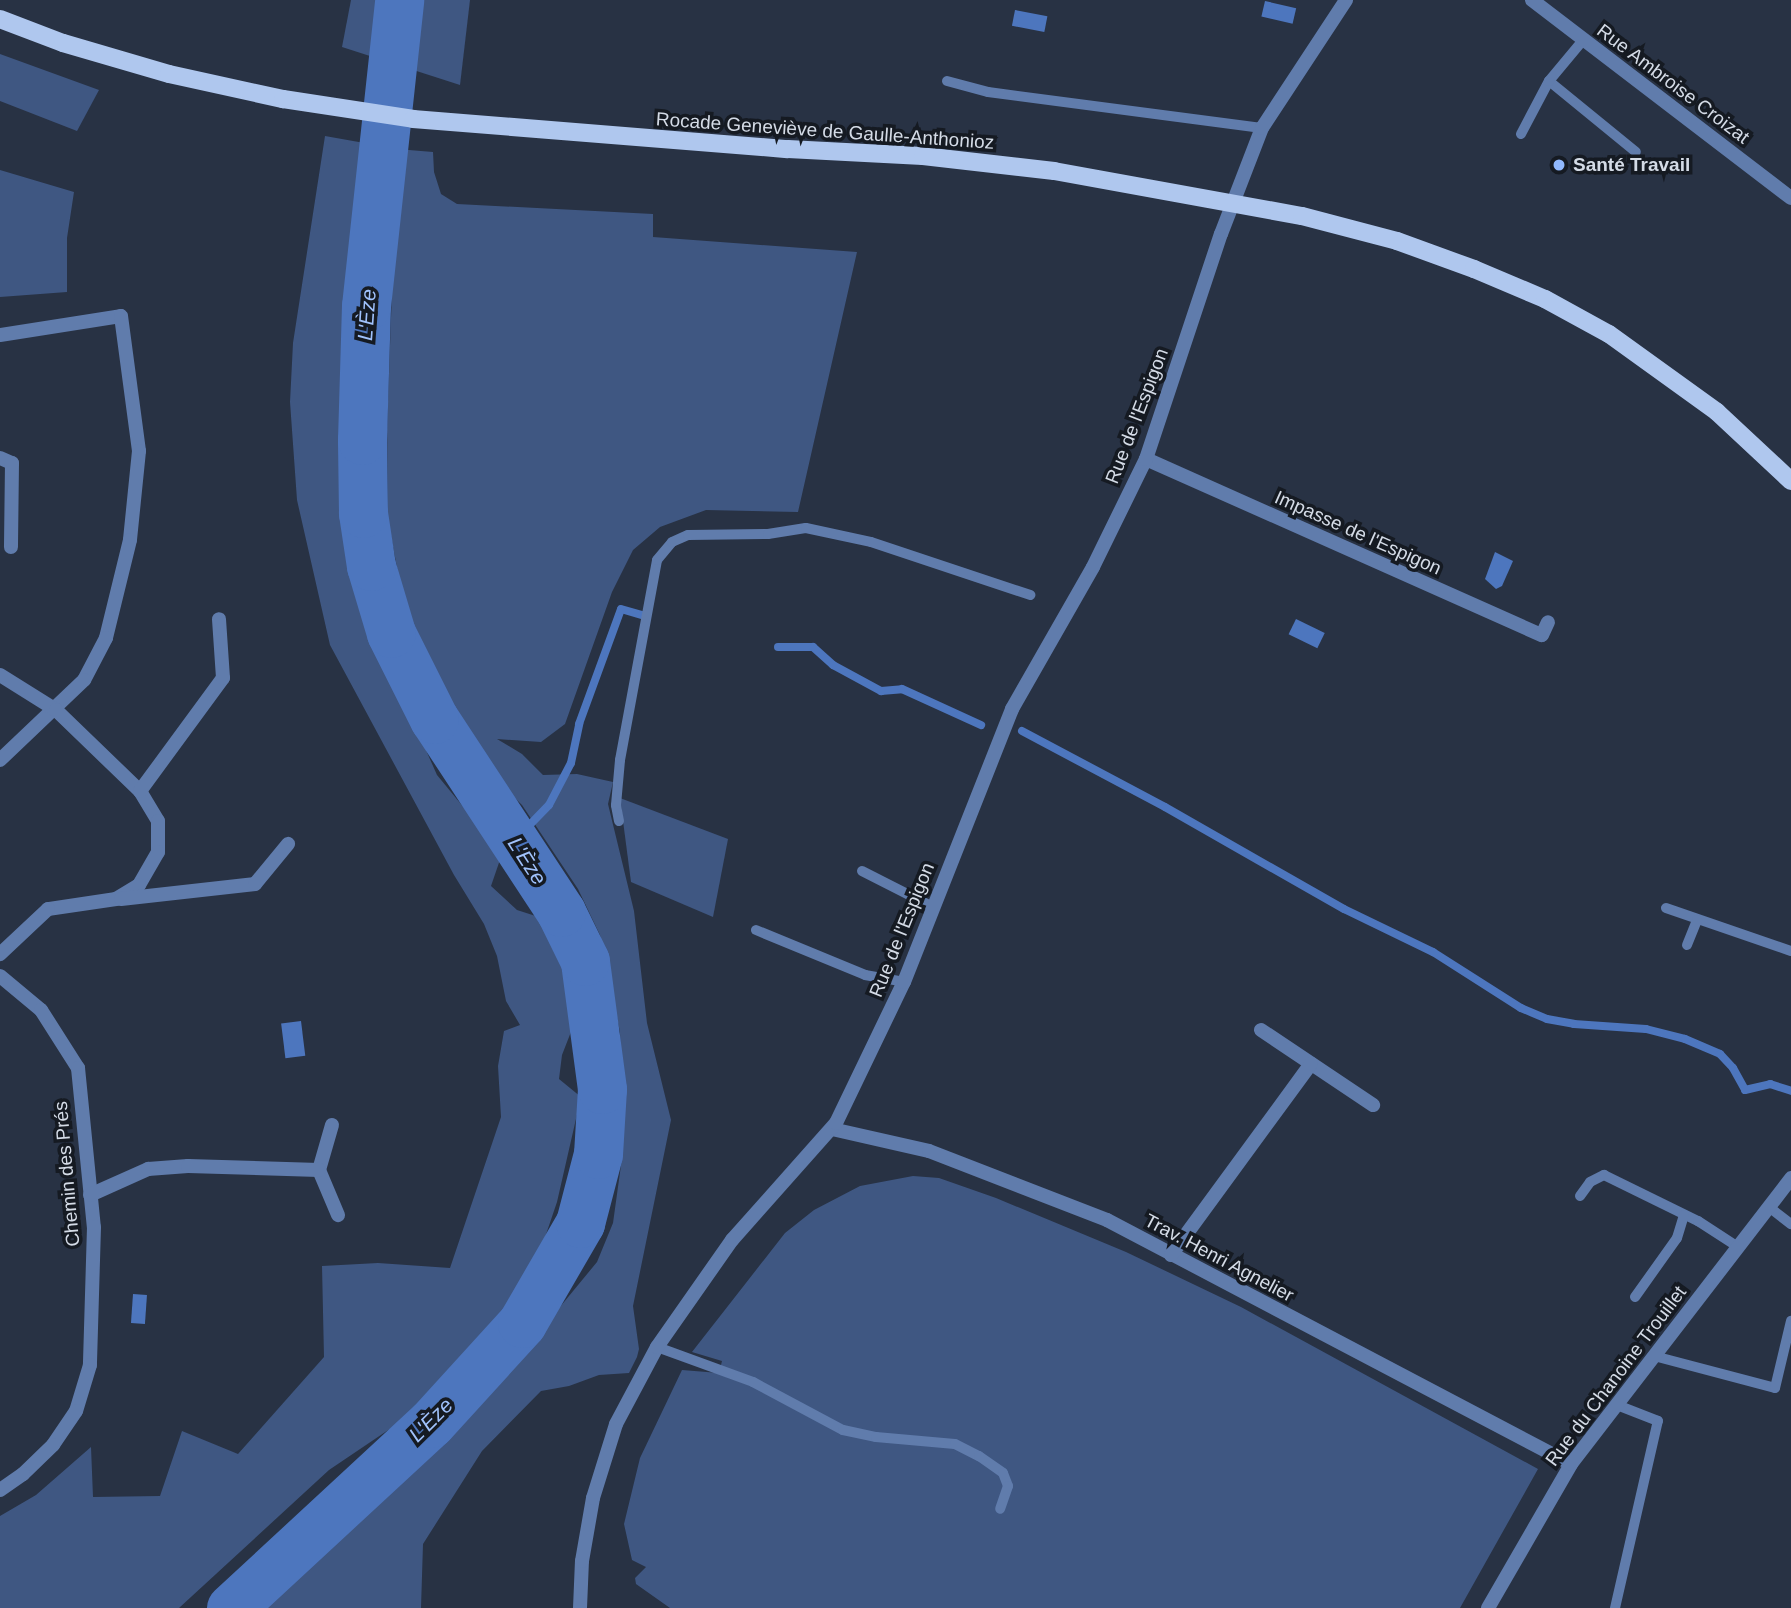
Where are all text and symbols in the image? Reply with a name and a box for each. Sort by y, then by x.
street label: Rue Ambroise Croizat [1592,19,1754,149]
street label: Rocade Geneviève de Gaulle-Anthonioz [655,108,995,154]
place label: Santé Travail [1573,154,1690,176]
marker: Santé Travail [1551,157,1567,173]
water label: L'Èze [353,288,381,342]
street label: Rue de l'Espigon [1101,345,1173,487]
street label: Impasse de l'Espigon [1271,486,1445,580]
water label: L'Èze [502,832,552,890]
street label: Rue de l'Espigon [865,859,939,1001]
street label: Chemin des Prés [49,1100,85,1248]
street label: Trav. Henri Agnelier [1140,1209,1298,1307]
street label: Rue du Chanoine Trouillet [1541,1281,1691,1471]
water label: L'Èze [404,1393,458,1447]

